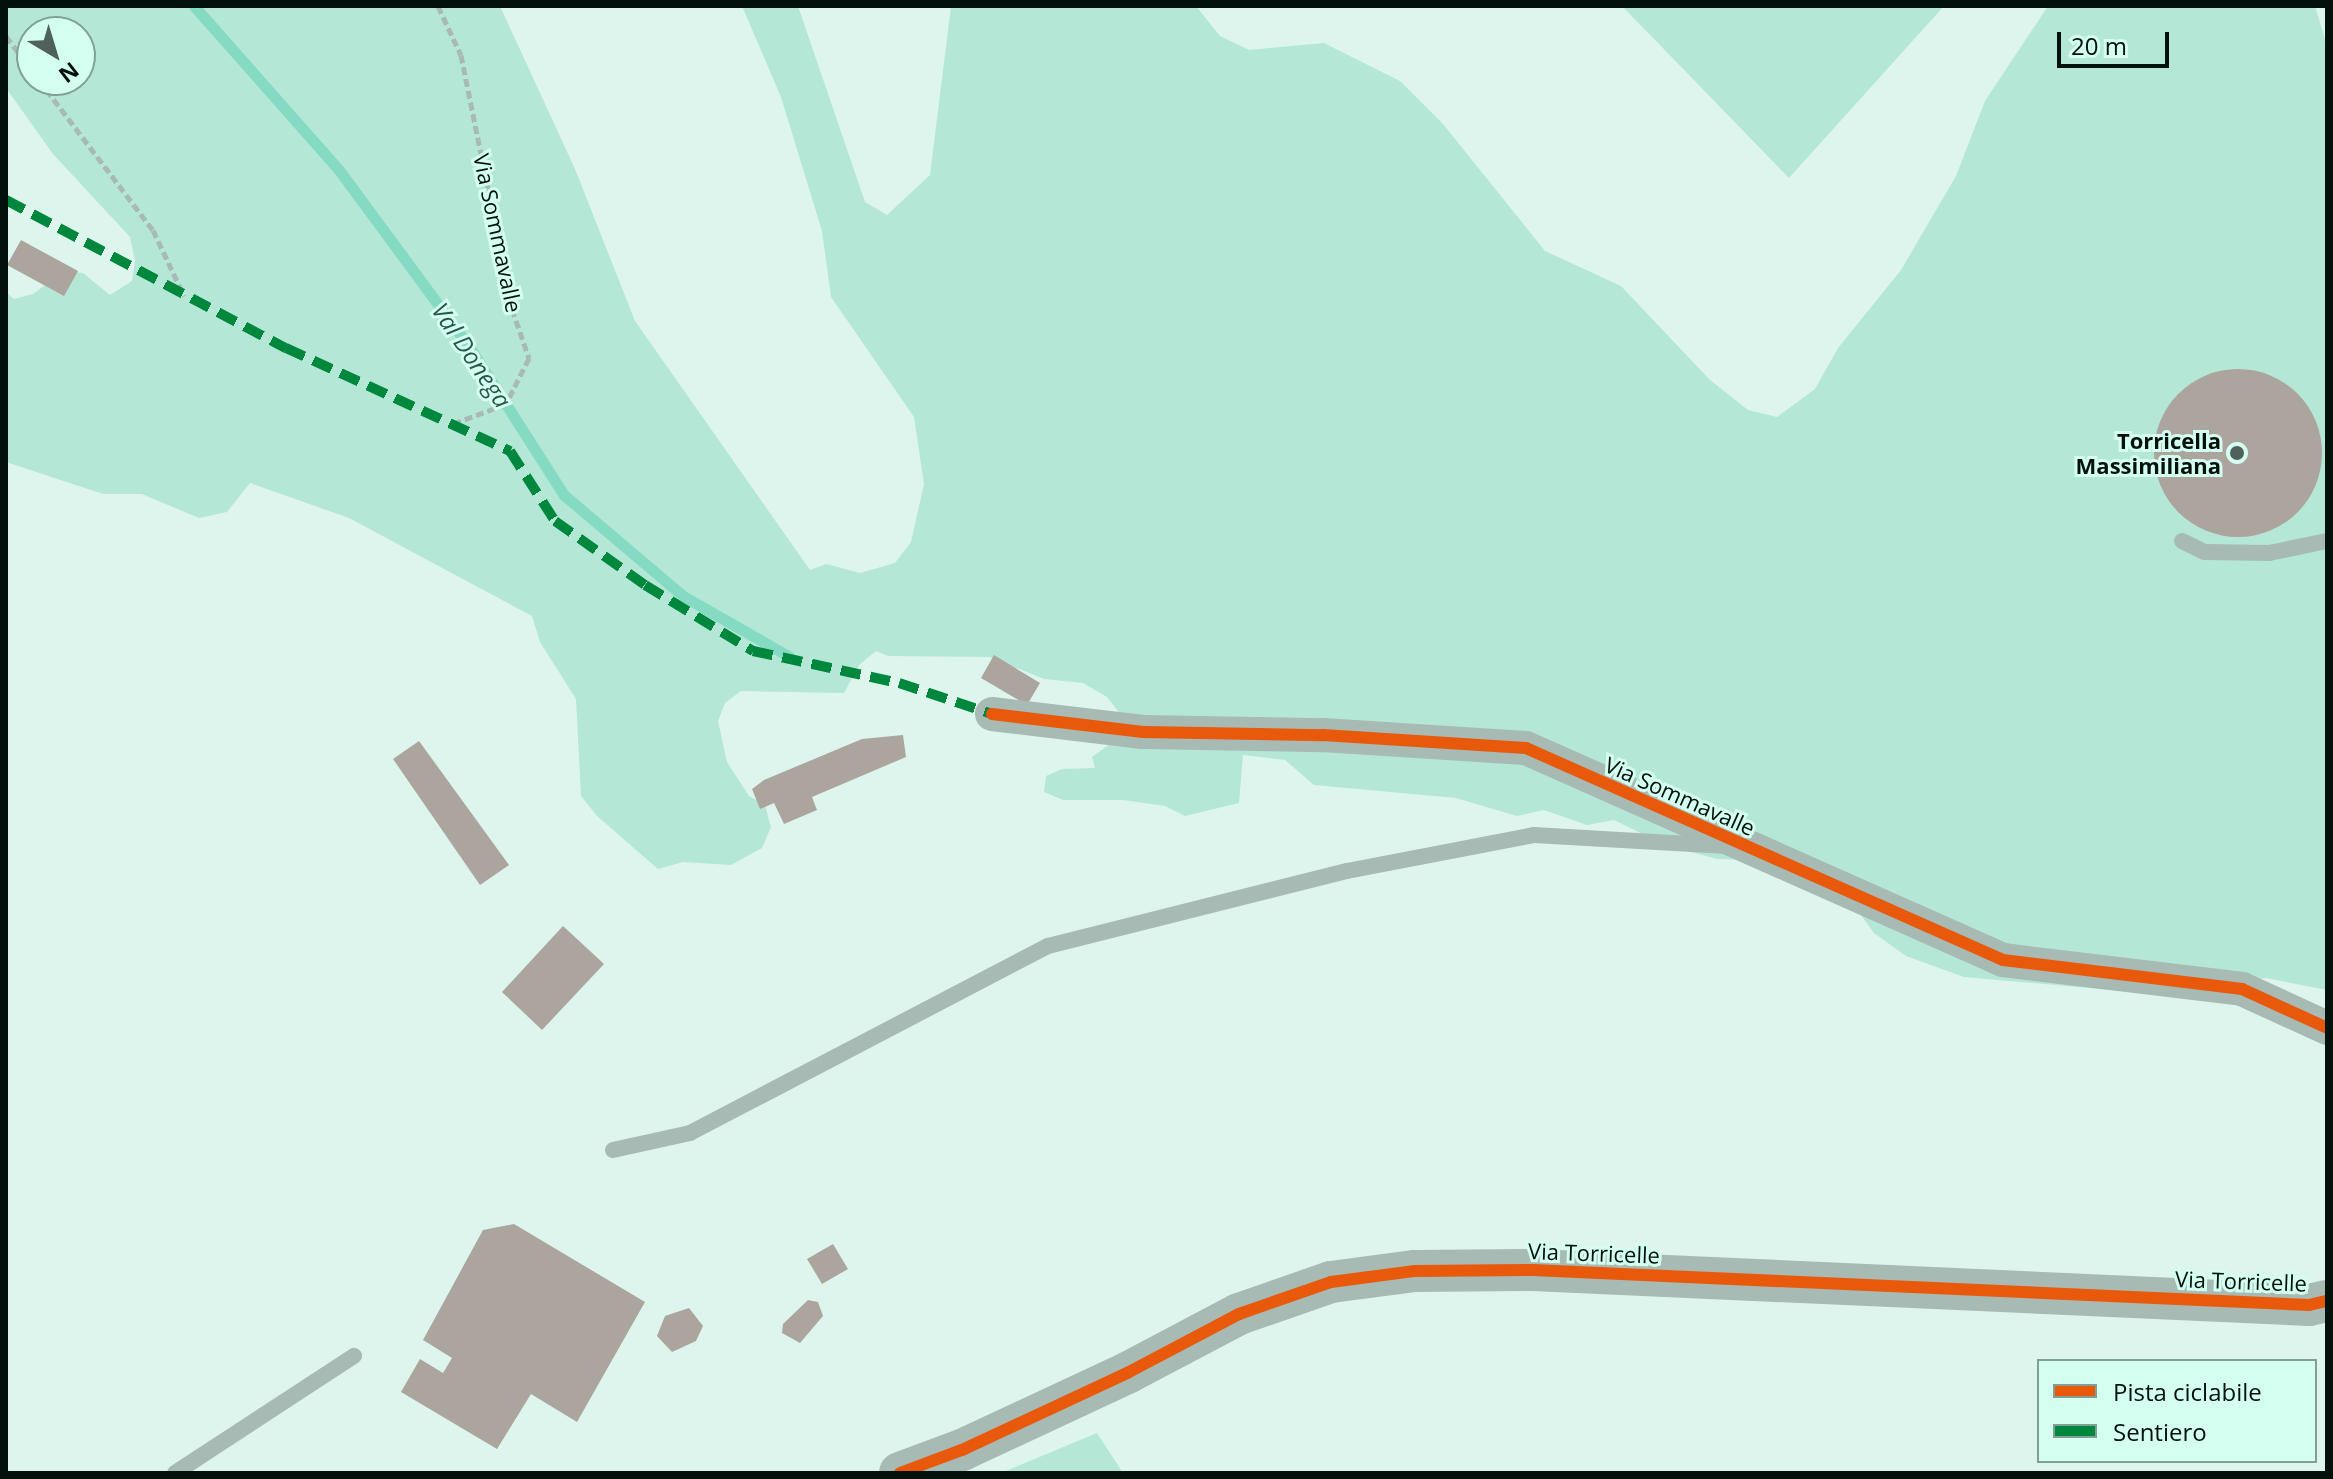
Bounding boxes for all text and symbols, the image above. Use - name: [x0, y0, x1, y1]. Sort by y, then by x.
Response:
- north arrow: [16, 16, 96, 96]
- scale bar: [2061, 16, 2173, 66]
- text: 20 m: [2071, 29, 2127, 62]
- text: N: [53, 56, 86, 91]
- street label: Via Sommavalle: [468, 151, 528, 315]
- water label: Val Donega: [426, 297, 518, 413]
- place label: Torricella Massimiliana: [2076, 427, 2221, 478]
- marker: Torricella Massimiliana: [2228, 444, 2246, 462]
- street label: Via Sommavalle: [1601, 751, 1759, 841]
- street label: Via Torricelle: [1528, 1238, 1660, 1268]
- street label: Via Torricelle: [2175, 1266, 2307, 1296]
- legend: [2037, 1359, 2317, 1463]
- text: Pista ciclabile: [2113, 1375, 2262, 1408]
- text: Sentiero: [2113, 1415, 2207, 1448]

